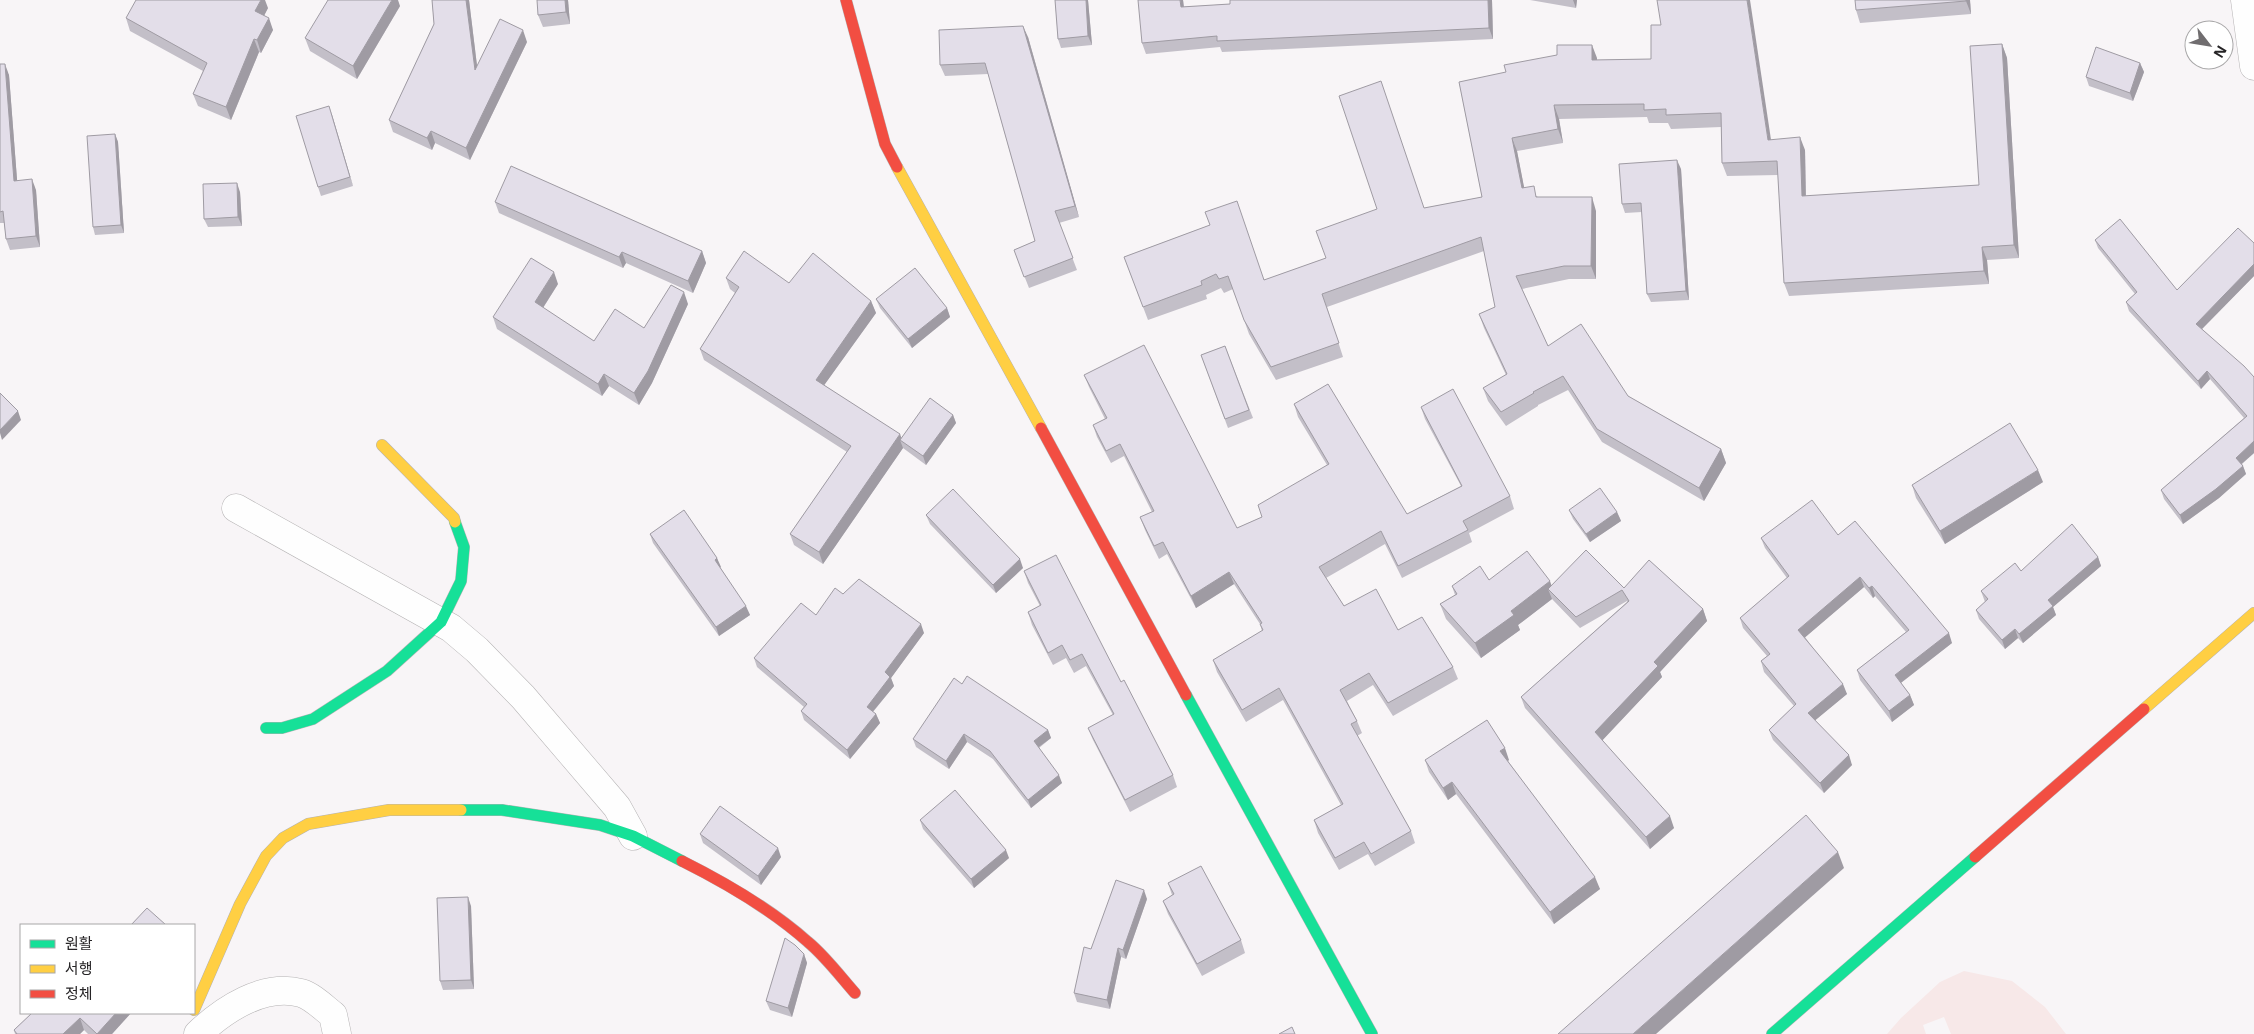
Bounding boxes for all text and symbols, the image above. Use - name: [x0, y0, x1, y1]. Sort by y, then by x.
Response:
- north arrow: [2184, 20, 2234, 70]
- text: N: [2209, 42, 2232, 62]
- legend: [20, 924, 195, 1014]
- text: 원활: [65, 933, 93, 953]
- text: 서행: [65, 958, 93, 978]
- text: 정체: [65, 983, 93, 1003]

